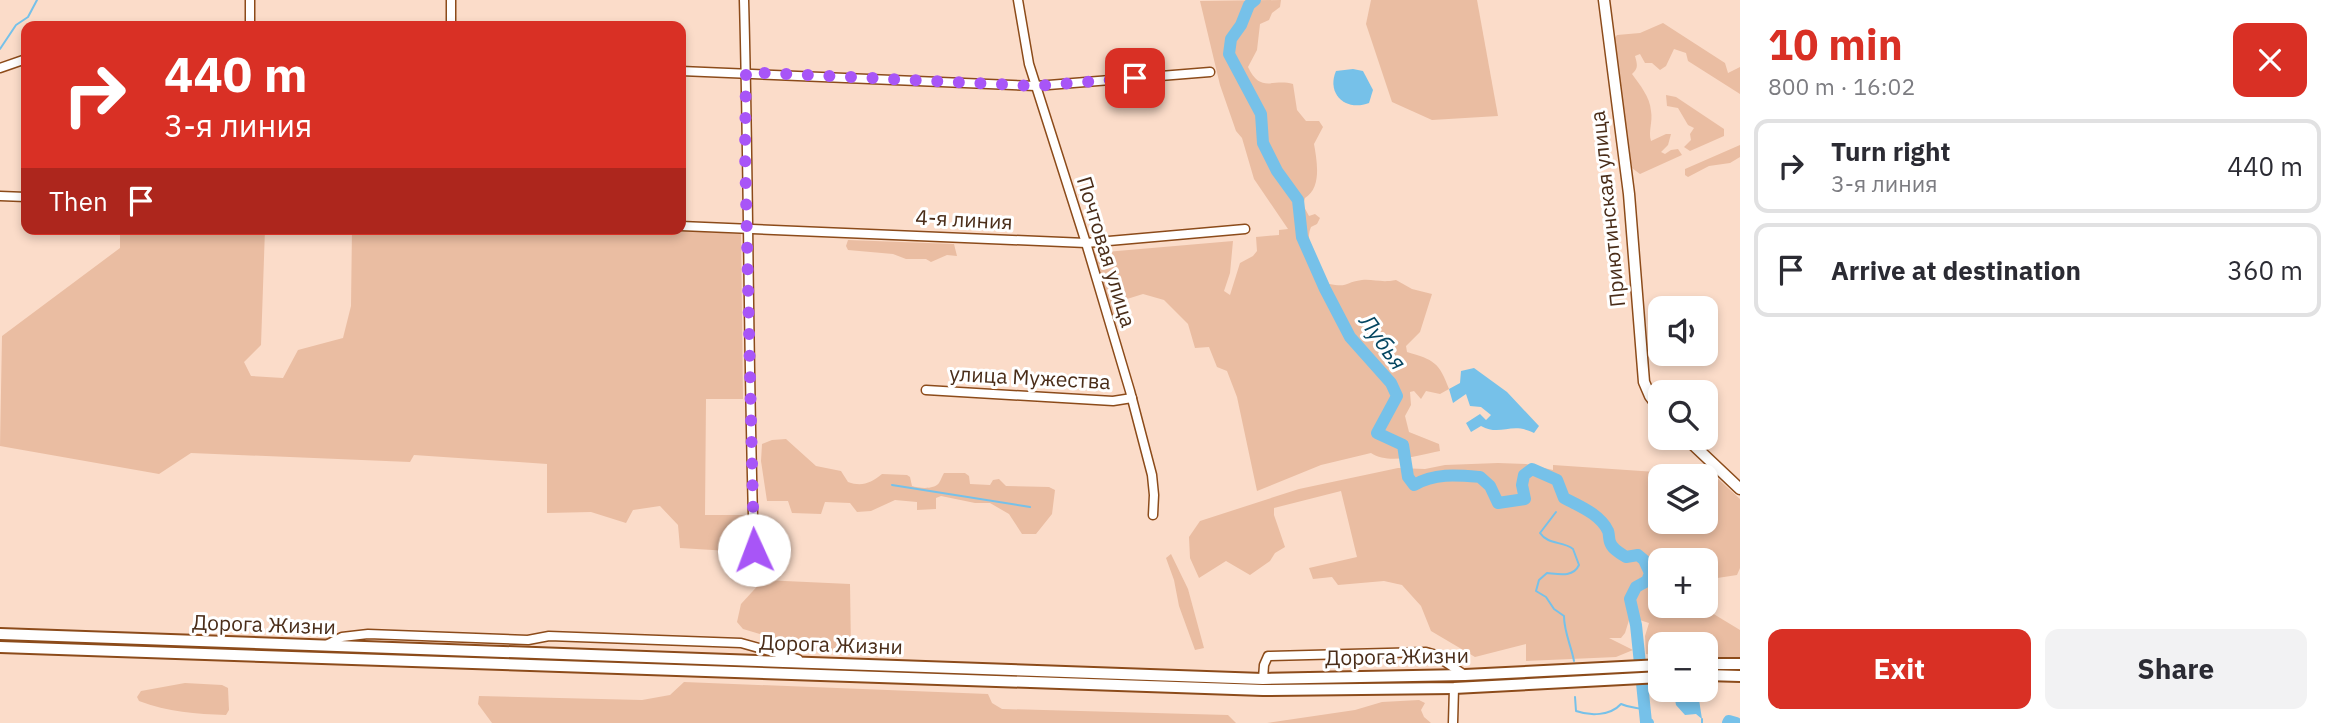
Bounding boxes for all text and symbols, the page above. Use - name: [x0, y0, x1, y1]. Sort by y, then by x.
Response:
- text: 10 min: [1768, 17, 1903, 72]
- button: close: [2233, 23, 2307, 97]
- text: 440 m: [164, 42, 308, 105]
- pin: [1105, 48, 1165, 108]
- icon: right: [49, 49, 140, 140]
- icon: arrive: [1116, 59, 1154, 97]
- text: 800 m · 16:02: [1768, 71, 1915, 101]
- text: 3-я линия: [164, 104, 312, 146]
- street label: Приютинская улица: [1583, 110, 1631, 309]
- text: Turn right: [1831, 134, 1950, 168]
- icon: right: [1772, 147, 1810, 185]
- text: 440 m: [2227, 149, 2303, 183]
- text: 3-я линия: [1831, 168, 1938, 198]
- street label: Почтовая улица: [1071, 173, 1143, 330]
- icon: arrive: [122, 182, 160, 220]
- text: Then: [49, 184, 108, 218]
- street label: 4-я линия: [915, 202, 1013, 236]
- icon: arrive: [1772, 251, 1810, 289]
- text: Arrive at destination: [1831, 253, 2081, 287]
- text: 360 m: [2227, 253, 2303, 287]
- map controls: [1648, 296, 1718, 702]
- button: sound: [1648, 296, 1718, 366]
- water label: Лубья: [1353, 307, 1414, 375]
- street label: улица Мужества: [949, 359, 1111, 395]
- button: search: [1648, 380, 1718, 450]
- button: layers: [1648, 464, 1718, 534]
- position arrow: [717, 513, 791, 587]
- button: +: [1648, 548, 1718, 618]
- street label: Дорога Жизни: [192, 608, 336, 641]
- street label: Дорога Жизни: [759, 628, 903, 661]
- button: Exit: [1768, 629, 2031, 709]
- button: Share: [2045, 629, 2307, 709]
- button: −: [1648, 632, 1718, 702]
- street label: Дорога Жизни: [1325, 641, 1469, 671]

